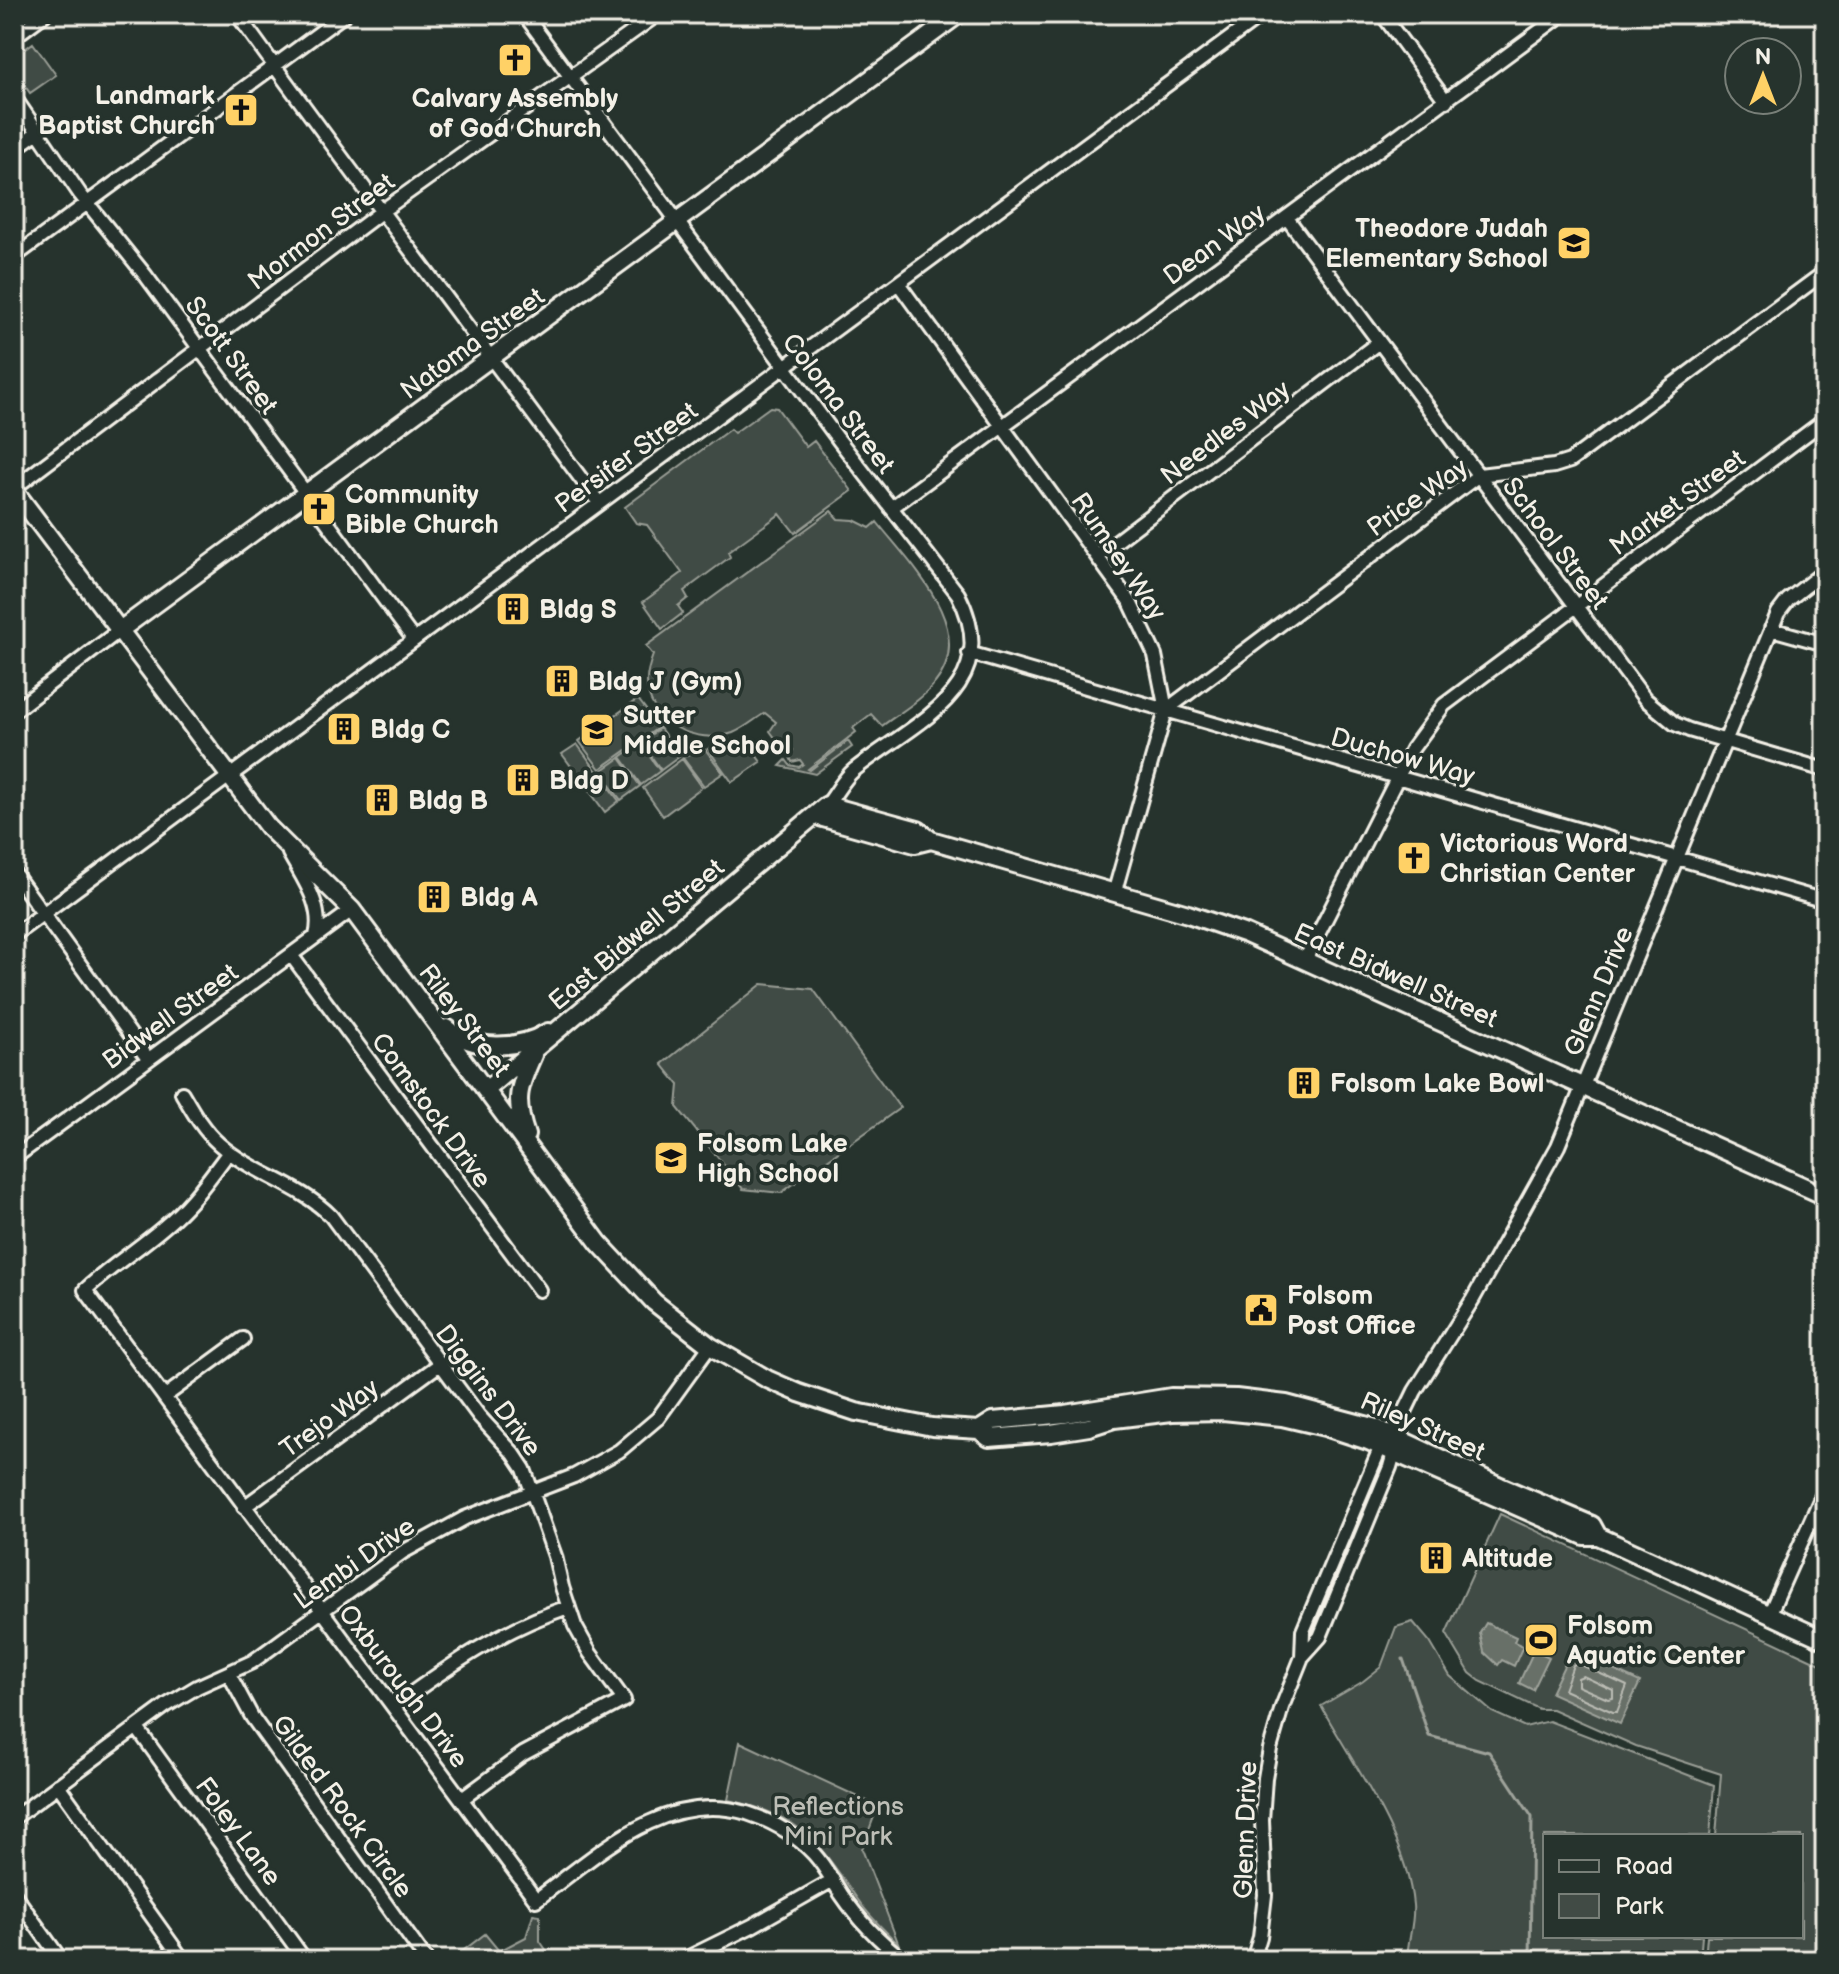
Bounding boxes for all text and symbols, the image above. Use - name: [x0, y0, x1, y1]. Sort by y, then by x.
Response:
- north arrow: [1723, 36, 1803, 116]
- church icon: Calvary Assembly of God Church: [496, 41, 534, 79]
- text: N: [1755, 44, 1771, 71]
- place label: Landmark Baptist Church: [38, 81, 215, 142]
- place label: Calvary Assembly of God Church: [412, 84, 618, 145]
- church icon: Landmark Baptist Church: [222, 91, 260, 129]
- street label: Mormon Street: [243, 167, 401, 297]
- street label: Dean Way: [1158, 198, 1272, 292]
- place label: Theodore Judah Elementary School: [1325, 214, 1548, 275]
- school or university icon: Theodore Judah Elementary School: [1555, 224, 1593, 262]
- street label: Natoma Street: [395, 282, 551, 407]
- street label: Scott Street: [178, 291, 284, 421]
- street label: Coloma Street: [775, 328, 901, 480]
- street label: Needles Way: [1155, 374, 1297, 492]
- street label: Persifer Street: [549, 396, 704, 520]
- street label: Market Street: [1604, 444, 1752, 563]
- street label: Price Way: [1362, 452, 1474, 544]
- street label: School Street: [1495, 472, 1614, 616]
- place label: Community Bible Church: [345, 480, 499, 541]
- street label: Rumsey Way: [1064, 487, 1172, 627]
- church icon: Community Bible Church: [300, 490, 338, 528]
- building icon: Bldg S: [494, 590, 532, 628]
- place label: Bldg S: [539, 595, 617, 626]
- building icon: Bldg J (Gym): [543, 662, 581, 700]
- place label: Bldg J (Gym): [588, 667, 742, 698]
- place label: Sutter Middle School: [623, 701, 791, 762]
- building icon: Bldg C: [325, 710, 363, 748]
- school or university icon: Sutter Middle School: [578, 711, 616, 749]
- place label: Bldg C: [370, 715, 450, 746]
- street label: Duchow Way: [1327, 722, 1478, 793]
- building icon: Bldg D: [504, 761, 542, 799]
- place label: Bldg D: [549, 766, 629, 797]
- building icon: Bldg B: [363, 781, 401, 819]
- place label: Bldg B: [408, 786, 488, 817]
- place label: Victorious Word Christian Center: [1440, 829, 1636, 890]
- church icon: Victorious Word Christian Center: [1395, 839, 1433, 877]
- street label: East Bidwell Street: [543, 853, 731, 1018]
- building icon: Bldg A: [415, 878, 453, 916]
- place label: Bldg A: [460, 883, 538, 914]
- street label: East Bidwell Street: [1289, 918, 1502, 1035]
- street label: Glenn Drive: [1558, 922, 1641, 1061]
- street label: Bidwell Street: [97, 958, 245, 1077]
- street label: Riley Street: [411, 958, 516, 1083]
- street label: Comstock Drive: [364, 1027, 497, 1195]
- building icon: Folsom Lake Bowl: [1285, 1064, 1323, 1102]
- place label: Folsom Lake Bowl: [1330, 1069, 1544, 1100]
- place label: Folsom Lake High School: [697, 1129, 848, 1190]
- school or university icon: Folsom Lake High School: [652, 1139, 690, 1177]
- place label: Folsom Post Office: [1287, 1281, 1416, 1342]
- public building icon: Folsom Post Office: [1242, 1291, 1280, 1329]
- street label: Diggins Drive: [428, 1319, 547, 1463]
- street label: Trejo Way: [275, 1373, 385, 1465]
- street label: Riley Street: [1355, 1386, 1490, 1469]
- street label: Lembi Drive: [289, 1511, 421, 1617]
- building icon: Altitude: [1417, 1539, 1455, 1577]
- place label: Altitude: [1461, 1544, 1553, 1575]
- street label: Oxburough Drive: [331, 1599, 474, 1775]
- place label: Folsom Aquatic Center: [1566, 1611, 1746, 1672]
- sports icon: Folsom Aquatic Center: [1522, 1621, 1560, 1659]
- street label: Gilded Rock Circle: [265, 1709, 419, 1904]
- street label: Glenn Drive: [1229, 1761, 1264, 1900]
- street label: Foley Lane: [188, 1772, 287, 1892]
- park label: Reflections Mini Park: [772, 1792, 904, 1853]
- legend: [1543, 1834, 1803, 1938]
- text: Road: [1615, 1852, 1673, 1881]
- text: Park: [1615, 1892, 1663, 1921]

